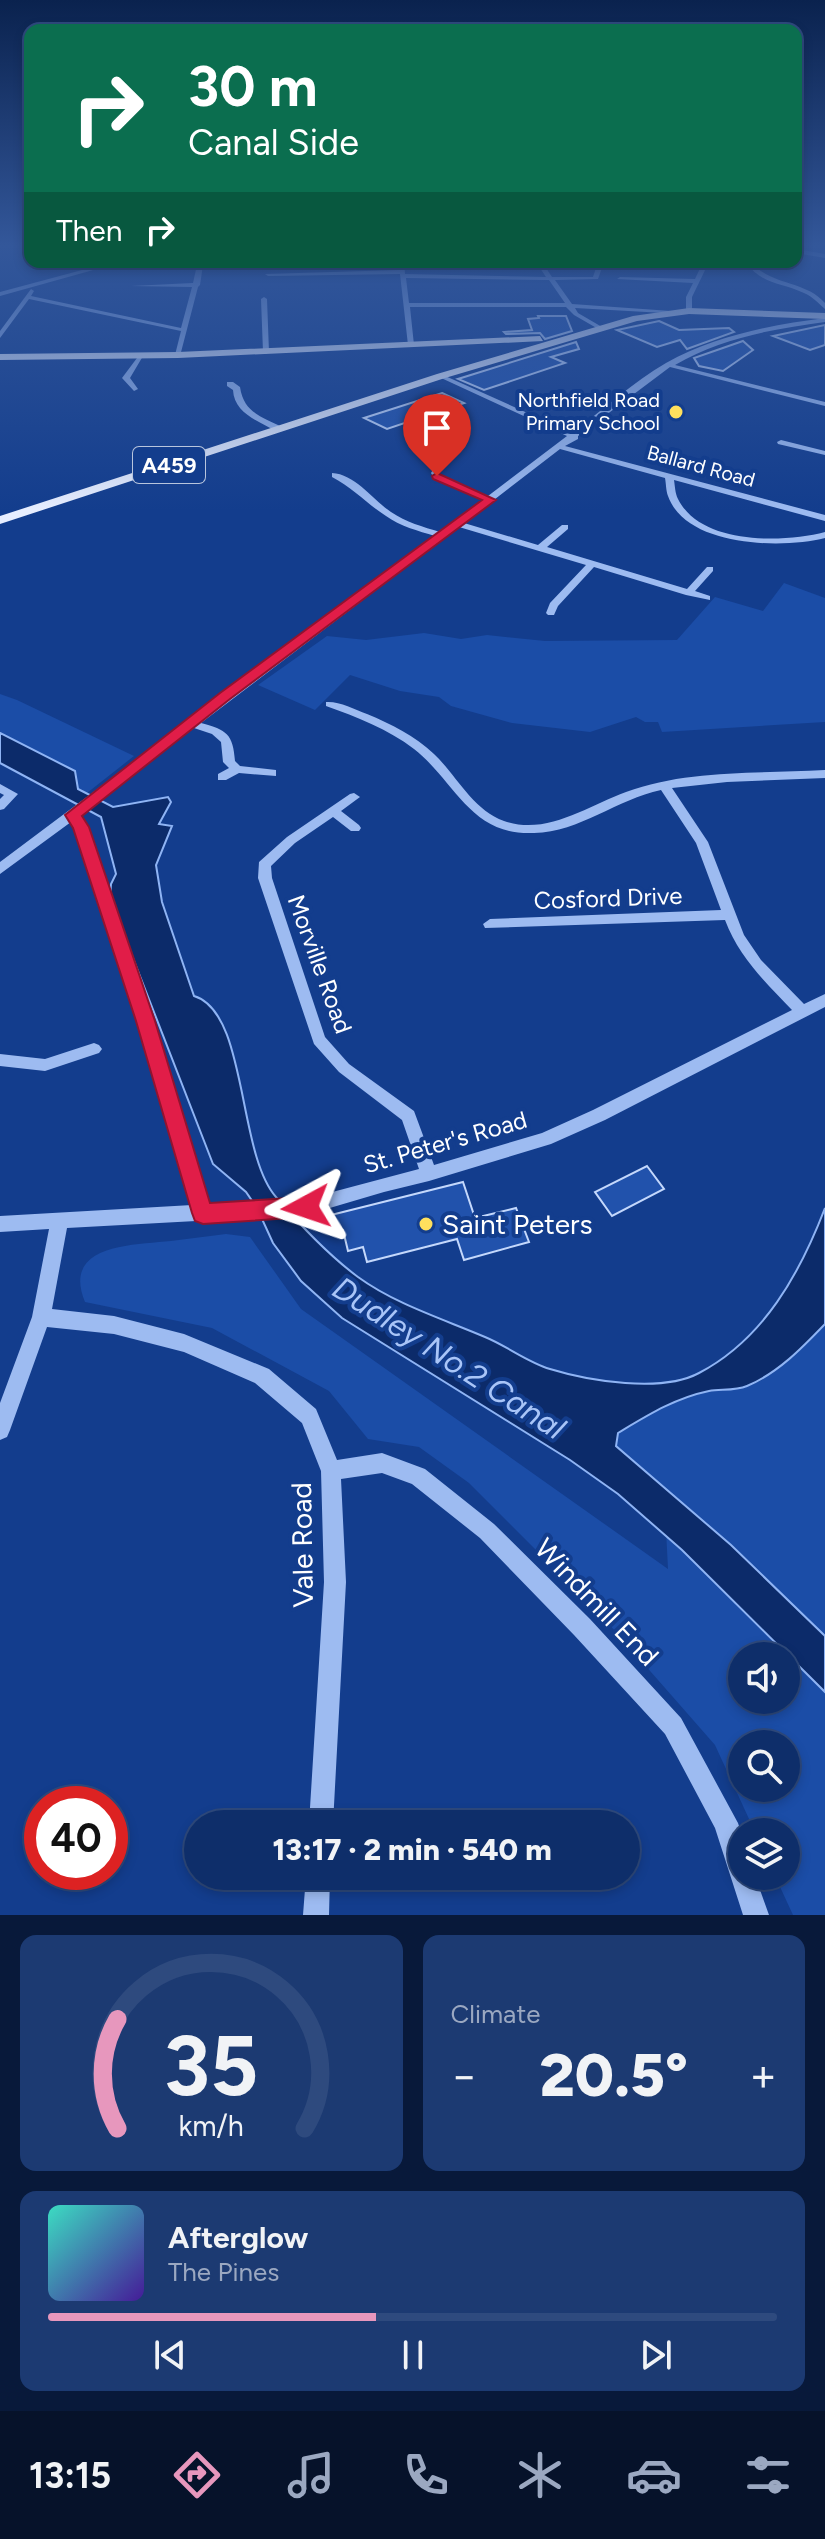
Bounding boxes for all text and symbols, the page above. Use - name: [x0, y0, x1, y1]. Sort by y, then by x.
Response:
- text: 30 m: [188, 53, 318, 120]
- icon: right: [56, 56, 160, 160]
- text: Canal Side: [188, 121, 359, 164]
- icon: right: [138, 208, 182, 252]
- text: Then: [56, 212, 122, 249]
- place label: Northfield Road Primary School: [517, 388, 660, 435]
- pin: [403, 394, 471, 476]
- marker: Northfield Road Primary School: [667, 403, 685, 421]
- icon: arrive: [415, 406, 459, 450]
- street label: Ballard Road: [644, 440, 758, 492]
- road number: A459: [133, 447, 205, 483]
- street label: Cosford Drive: [533, 881, 683, 915]
- street label: Morville Road: [282, 891, 358, 1037]
- street label: St. Peter's Road: [360, 1105, 530, 1179]
- position arrow: [264, 1165, 348, 1249]
- place label: Saint Peters: [442, 1207, 593, 1241]
- marker: Saint Peters: [417, 1215, 435, 1233]
- water label: Dudley No.2 Canal: [326, 1269, 573, 1448]
- street label: Vale Road: [284, 1482, 320, 1608]
- street label: Windmill End: [528, 1531, 666, 1673]
- map controls: [728, 1642, 800, 1890]
- button: sound: [728, 1642, 800, 1714]
- button: search: [728, 1730, 800, 1802]
- speed limit sign: 40: [24, 1786, 128, 1890]
- button: layers: [728, 1818, 800, 1890]
- text: 13:17 · 2 min · 540 m: [272, 1831, 552, 1868]
- text: Climate: [451, 1998, 540, 2030]
- text: 35: [164, 2016, 259, 2116]
- text: 20.5°: [540, 2039, 688, 2111]
- text: −: [451, 2049, 478, 2102]
- text: +: [750, 2049, 777, 2102]
- text: km/h: [179, 2109, 244, 2143]
- text: Afterglow: [168, 2219, 308, 2256]
- text: The Pines: [168, 2256, 279, 2288]
- icon: previous: [148, 2333, 192, 2377]
- icon: pause: [391, 2333, 435, 2377]
- icon: next: [634, 2333, 678, 2377]
- icon: directions: [169, 2447, 225, 2503]
- icon: music: [283, 2447, 339, 2503]
- icon: phone: [398, 2447, 454, 2503]
- icon: climate: [512, 2447, 568, 2503]
- icon: car: [626, 2447, 682, 2503]
- icon: filters: [740, 2447, 796, 2503]
- text: 13:15: [29, 2454, 111, 2497]

